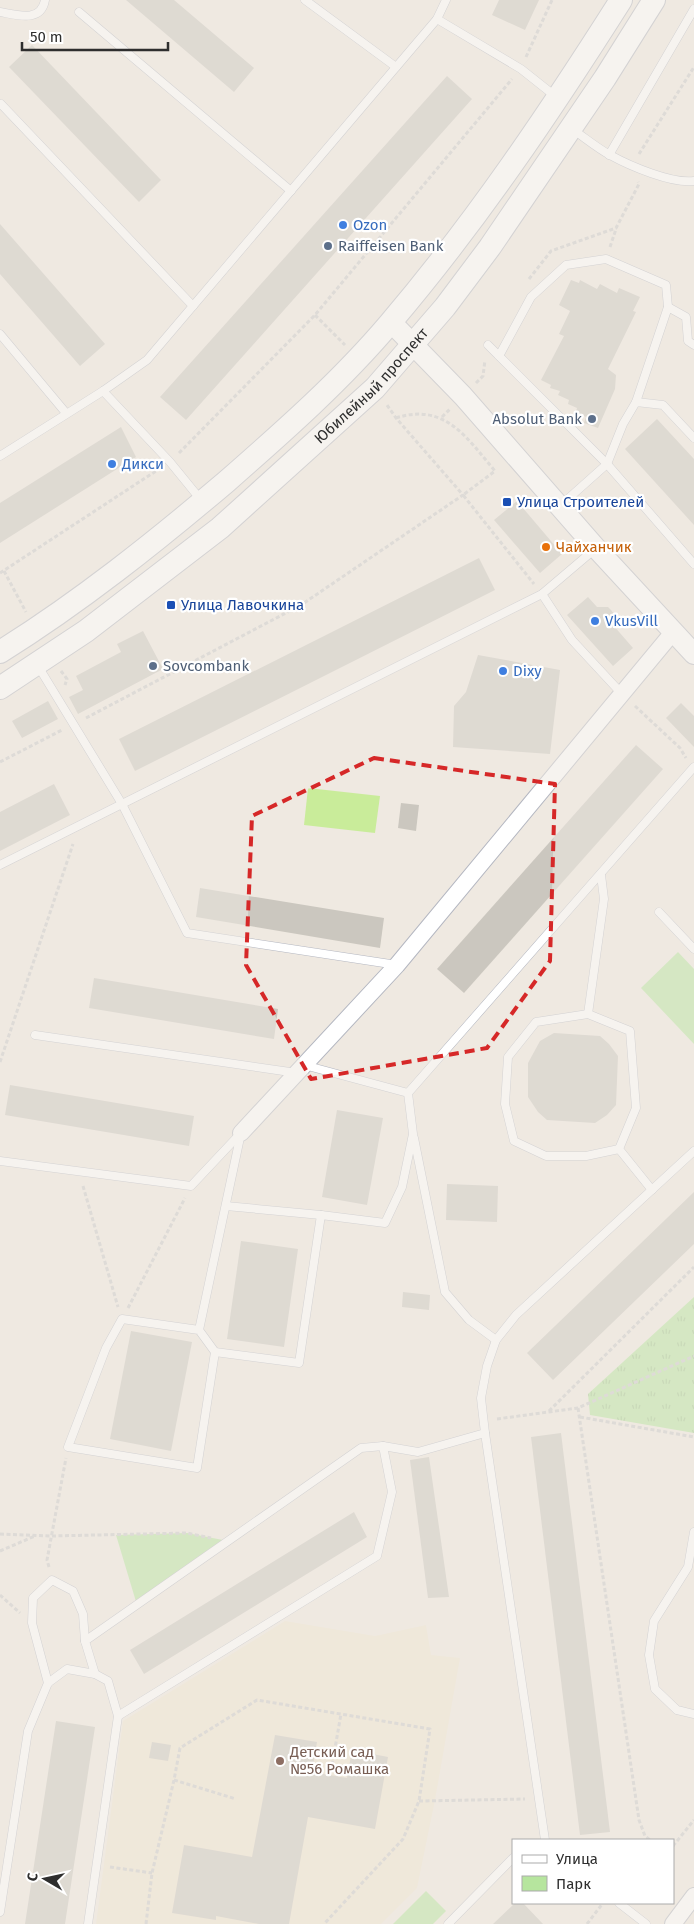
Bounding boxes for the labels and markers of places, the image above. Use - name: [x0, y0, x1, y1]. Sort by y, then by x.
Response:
- place label: Ozon: [353, 216, 387, 234]
- marker: Ozon: [337, 219, 349, 231]
- place label: Raiffeisen Bank: [338, 237, 444, 255]
- marker: Raiffeisen Bank: [322, 240, 334, 252]
- place label: Absolut Bank: [492, 410, 582, 428]
- marker: Absolut Bank: [586, 413, 598, 425]
- place label: Дикси: [121, 455, 164, 473]
- marker: Дикси: [106, 458, 118, 470]
- place label: Улица Строителей: [517, 493, 644, 511]
- marker: Улица Строителей: [501, 496, 513, 508]
- place label: Чайханчик: [556, 538, 632, 556]
- marker: Чайханчик: [540, 541, 552, 553]
- place label: Улица Лавочкина: [181, 596, 304, 614]
- marker: Улица Лавочкина: [165, 599, 177, 611]
- place label: VkusVill: [605, 612, 659, 630]
- marker: VkusVill: [589, 615, 601, 627]
- place label: Sovcombank: [163, 657, 249, 675]
- marker: Sovcombank: [147, 660, 159, 672]
- place label: Dixy: [513, 662, 542, 680]
- marker: Dixy: [497, 665, 509, 677]
- place label: Детский сад №56 Ромашка: [289, 1743, 389, 1778]
- marker: Детский сад №56 Ромашка: [274, 1755, 286, 1767]

